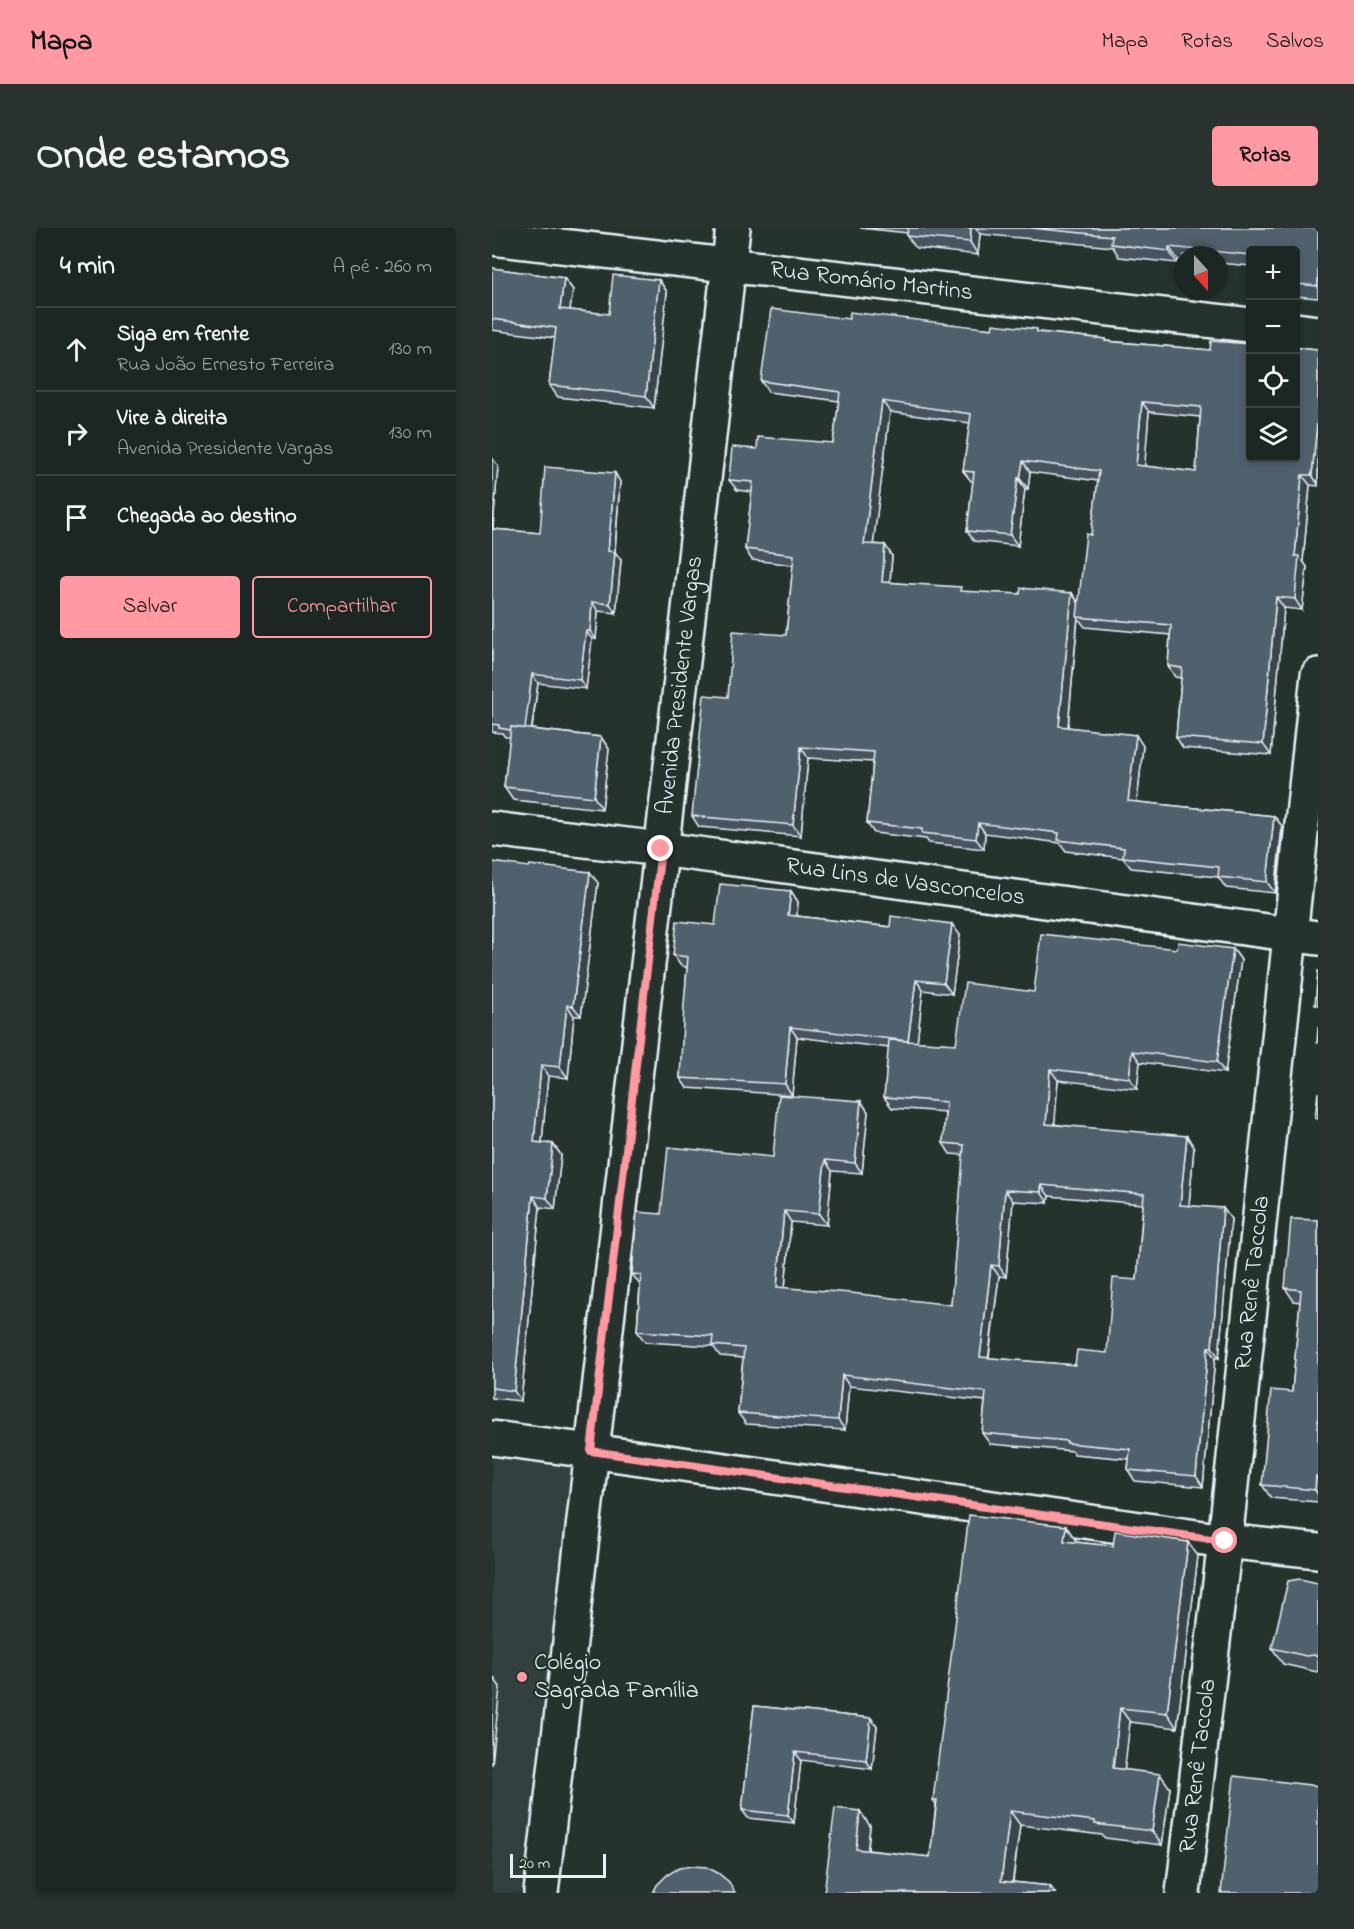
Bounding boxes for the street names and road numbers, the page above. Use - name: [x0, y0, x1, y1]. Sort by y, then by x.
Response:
- street label: Rua Romário Martins: [768, 253, 975, 311]
- street label: Avenida Presidente Vargas: [648, 554, 713, 816]
- street label: Rua Lins de Vasconcelos: [784, 849, 1027, 916]
- street label: Rua Renê Taccola: [1226, 1194, 1279, 1372]
- street label: Rua Renê Taccola: [1170, 1677, 1226, 1855]

